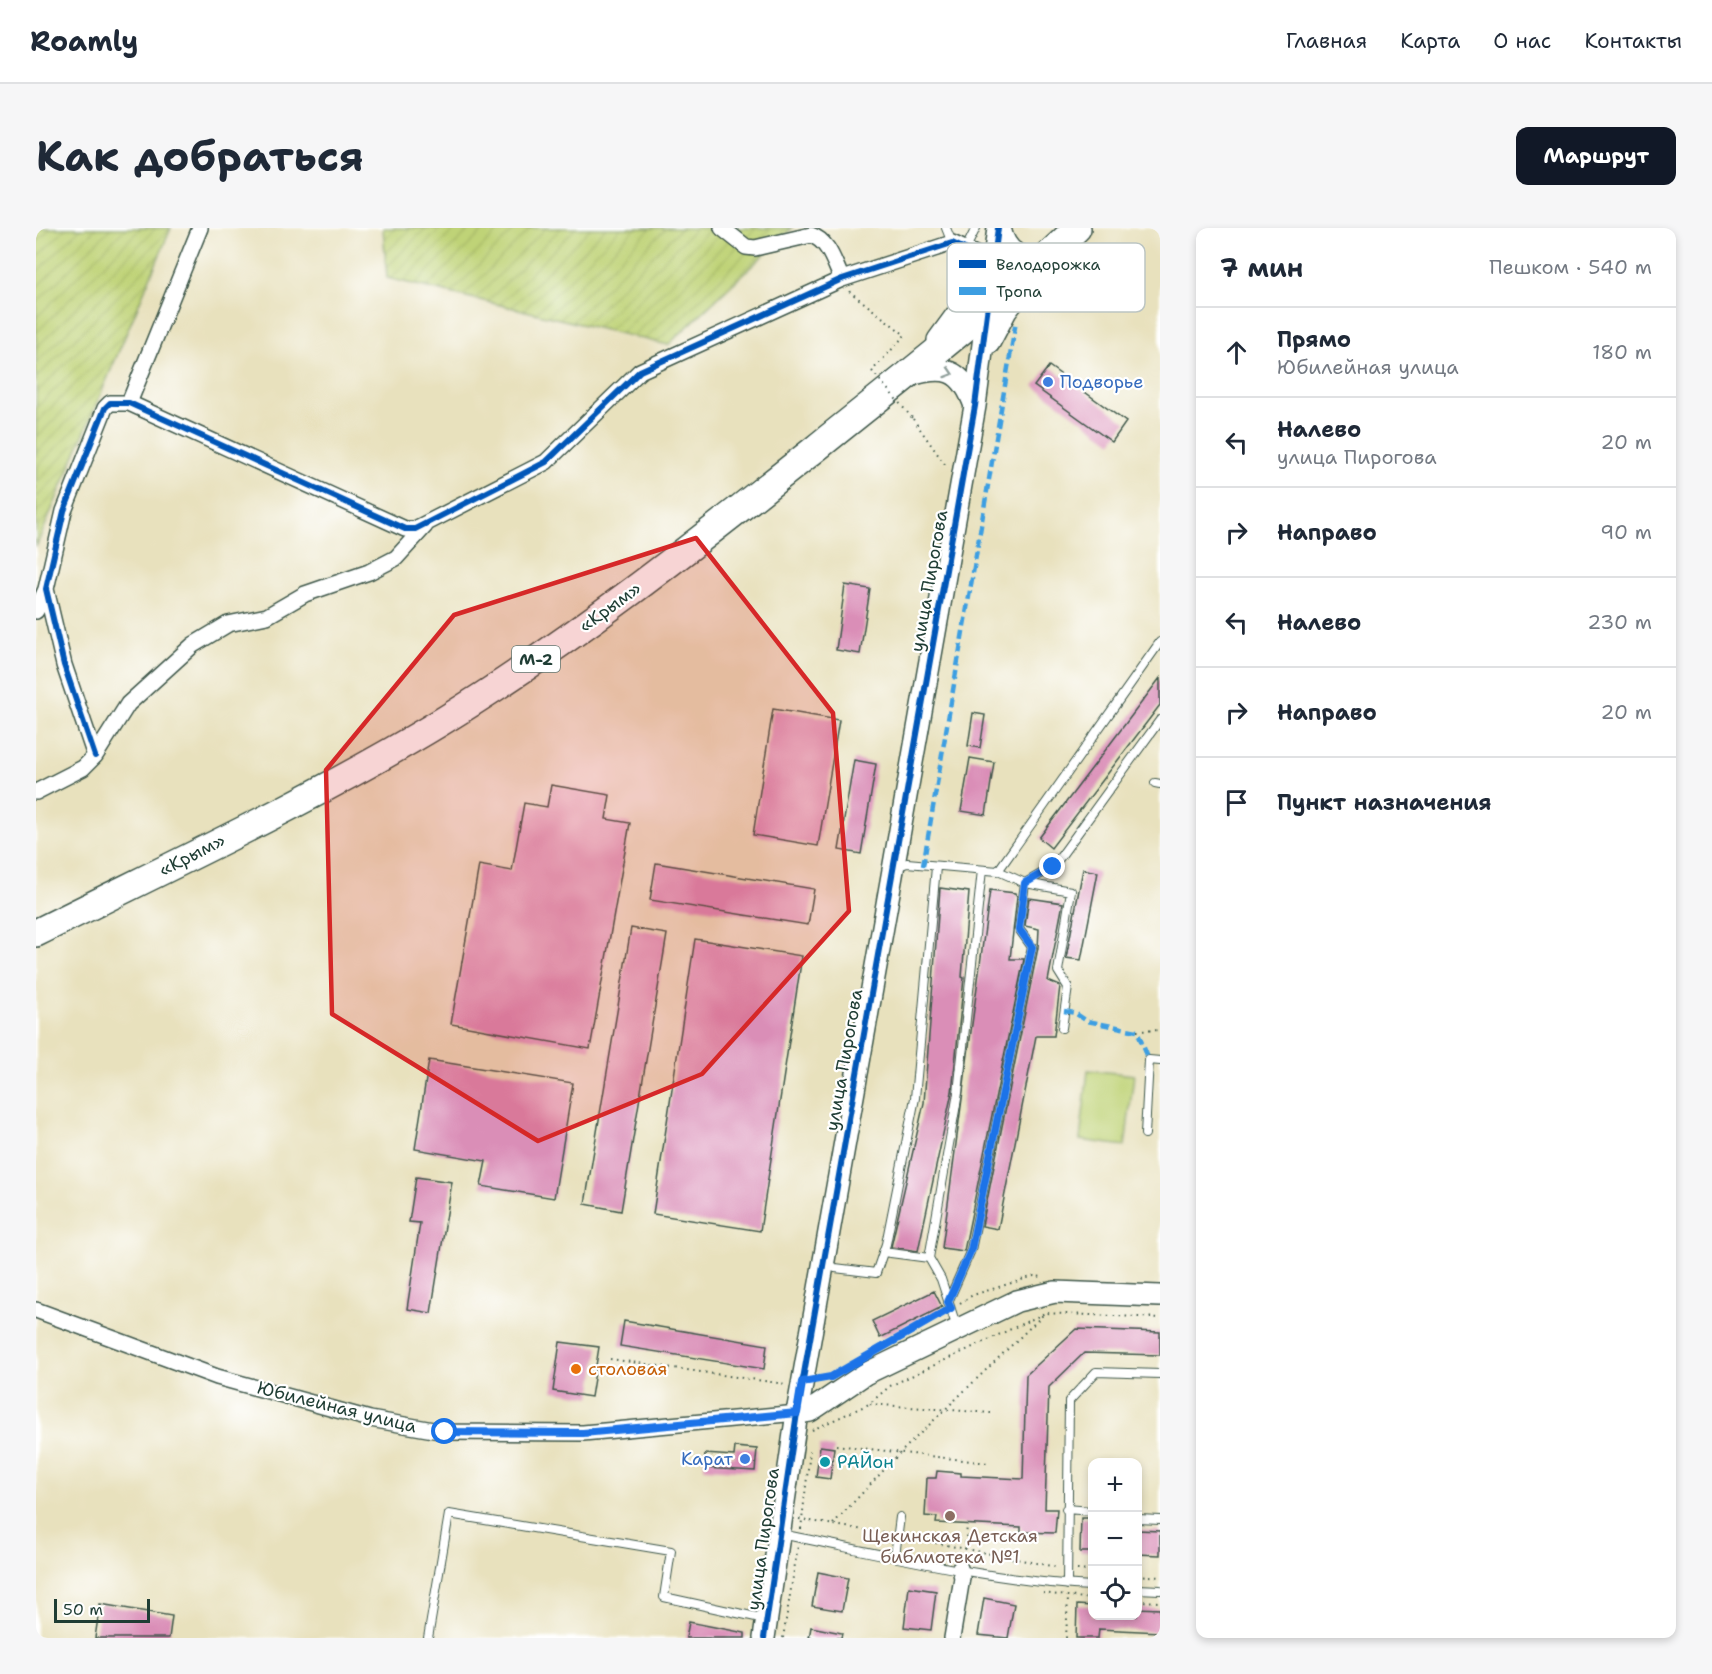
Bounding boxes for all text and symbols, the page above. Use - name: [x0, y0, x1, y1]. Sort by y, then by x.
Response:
- text: Roamly: [30, 22, 138, 60]
- text: Главная: [1286, 27, 1367, 55]
- text: Карта: [1400, 27, 1460, 55]
- text: О нас: [1493, 27, 1551, 55]
- text: Контакты: [1584, 27, 1682, 55]
- button: Маршрут: [1516, 127, 1676, 185]
- text: Как добраться: [36, 128, 364, 184]
- legend: [947, 243, 1145, 312]
- text: 7 мин: [1220, 250, 1303, 285]
- text: Велодорожка: [996, 254, 1101, 275]
- text: Пешком · 540 m: [1489, 254, 1652, 280]
- text: Тропа: [996, 281, 1042, 302]
- text: Прямо: [1277, 325, 1351, 354]
- icon: ahead: [1220, 336, 1253, 369]
- text: 180 m: [1592, 339, 1652, 365]
- text: Юбилейная улица: [1277, 354, 1459, 380]
- one-way arrow: [944, 366, 954, 378]
- place label: Подворье: [1060, 370, 1143, 394]
- marker: Подворье: [1041, 375, 1055, 389]
- text: Налево: [1277, 415, 1361, 444]
- icon: left: [1220, 426, 1253, 459]
- text: 20 m: [1601, 429, 1652, 455]
- text: улица Пирогова: [1277, 444, 1437, 470]
- street label: улица Пирогова: [905, 508, 953, 654]
- icon: right: [1220, 516, 1253, 549]
- text: Направо: [1277, 518, 1377, 547]
- text: 90 m: [1600, 519, 1652, 545]
- street label: «Крым»: [574, 576, 646, 638]
- icon: left: [1220, 606, 1253, 639]
- text: Налево: [1277, 608, 1361, 637]
- text: 230 m: [1587, 609, 1652, 635]
- road number: М-2: [512, 646, 560, 672]
- icon: right: [1220, 696, 1253, 729]
- text: Направо: [1277, 698, 1377, 727]
- text: 20 m: [1601, 699, 1652, 725]
- icon: arrive: [1220, 786, 1253, 819]
- text: Пункт назначения: [1277, 788, 1491, 817]
- street label: «Крым»: [155, 828, 229, 882]
- route end: [1039, 853, 1065, 879]
- street label: улица Пирогова: [820, 987, 868, 1133]
- place label: столовая: [588, 1357, 667, 1381]
- marker: столовая: [569, 1362, 583, 1376]
- street label: Юбилейная улица: [255, 1376, 419, 1438]
- route start: [431, 1418, 457, 1444]
- place label: Карат: [681, 1447, 734, 1471]
- place label: РАЙон: [837, 1450, 894, 1474]
- marker: Карат: [738, 1452, 752, 1466]
- marker: РАЙон: [818, 1455, 832, 1469]
- map controls: [1088, 1458, 1142, 1620]
- button: +: [1088, 1458, 1142, 1512]
- street label: улица Пирогова: [741, 1466, 785, 1612]
- marker: Щекинская Детская библиотека №1: [943, 1509, 957, 1523]
- button: −: [1088, 1512, 1142, 1566]
- place label: Щекинская Детская библиотека №1: [862, 1524, 1038, 1569]
- button: locate: [1088, 1566, 1142, 1620]
- scale bar: [54, 1596, 150, 1624]
- text: 50 m: [63, 1599, 103, 1620]

